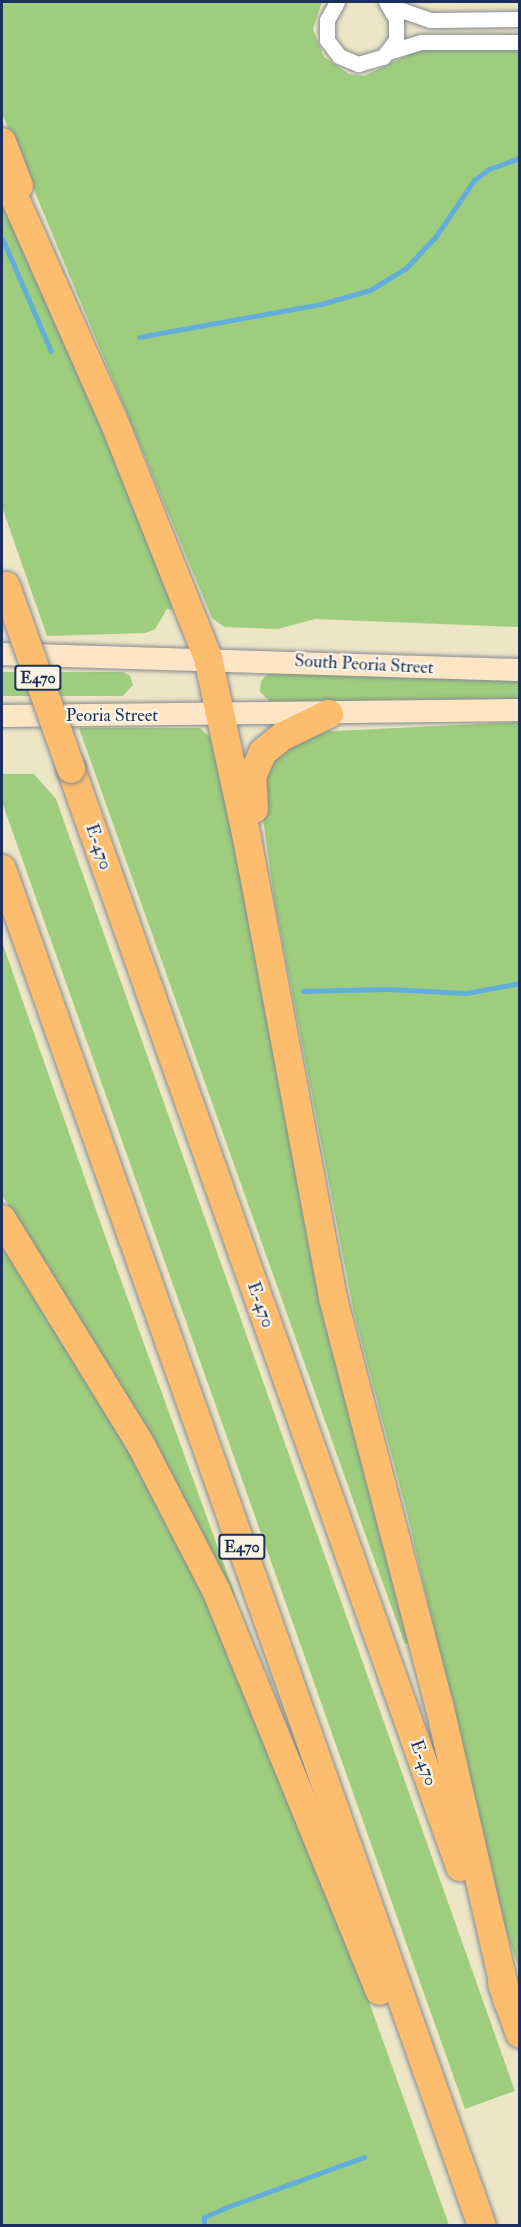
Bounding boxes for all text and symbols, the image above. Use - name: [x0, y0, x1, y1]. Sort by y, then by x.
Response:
- street label: South Peoria Street: [294, 651, 434, 679]
- road number: E470: [14, 665, 62, 691]
- street label: Peoria Street: [66, 705, 158, 727]
- street label: E-470: [80, 821, 116, 873]
- street label: E-470: [242, 1279, 278, 1331]
- road number: E470: [218, 1534, 266, 1560]
- street label: E-470: [405, 1737, 441, 1789]

